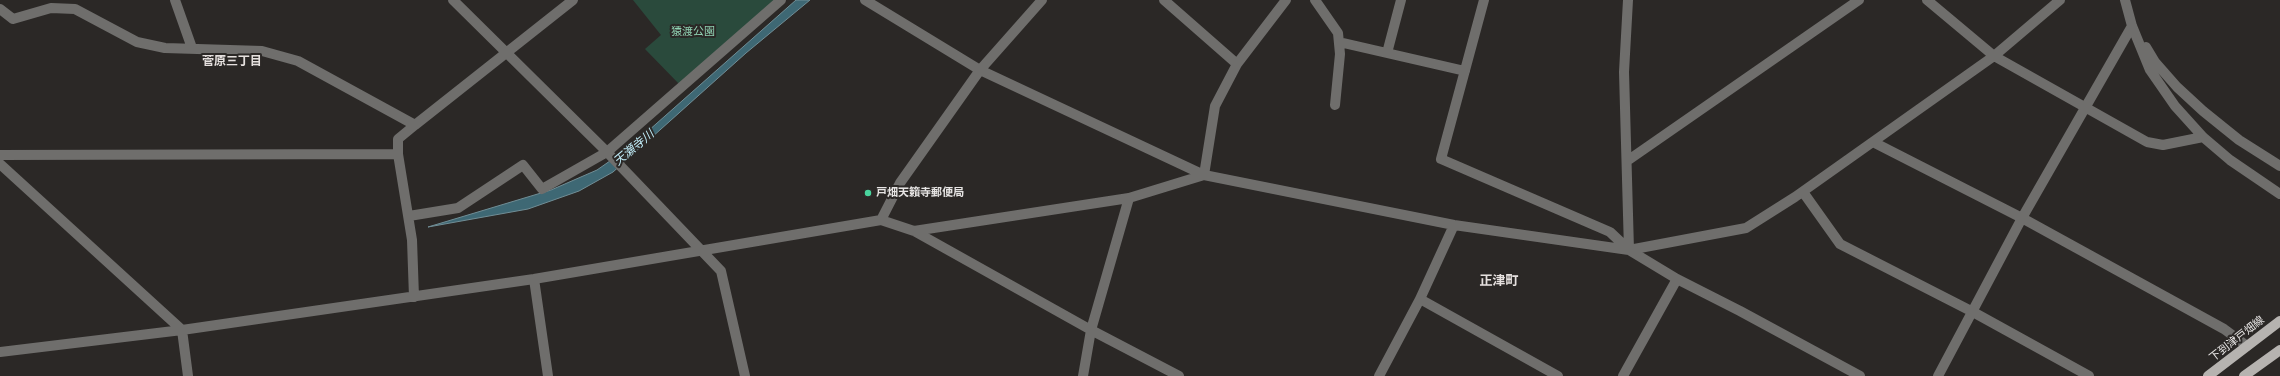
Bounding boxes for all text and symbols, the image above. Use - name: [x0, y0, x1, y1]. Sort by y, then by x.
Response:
- park label: 猿渡公園: [671, 25, 715, 39]
- district label: 菅原三丁目: [202, 54, 262, 68]
- water label: 天瀬寺川: [611, 127, 657, 169]
- place label: 戸畑天籟寺郵便局: [876, 186, 964, 200]
- marker: 戸畑天籟寺郵便局: [863, 188, 873, 198]
- district label: 正津町: [1480, 273, 1518, 289]
- street label: 下到津戸畑線: [2207, 313, 2267, 365]

